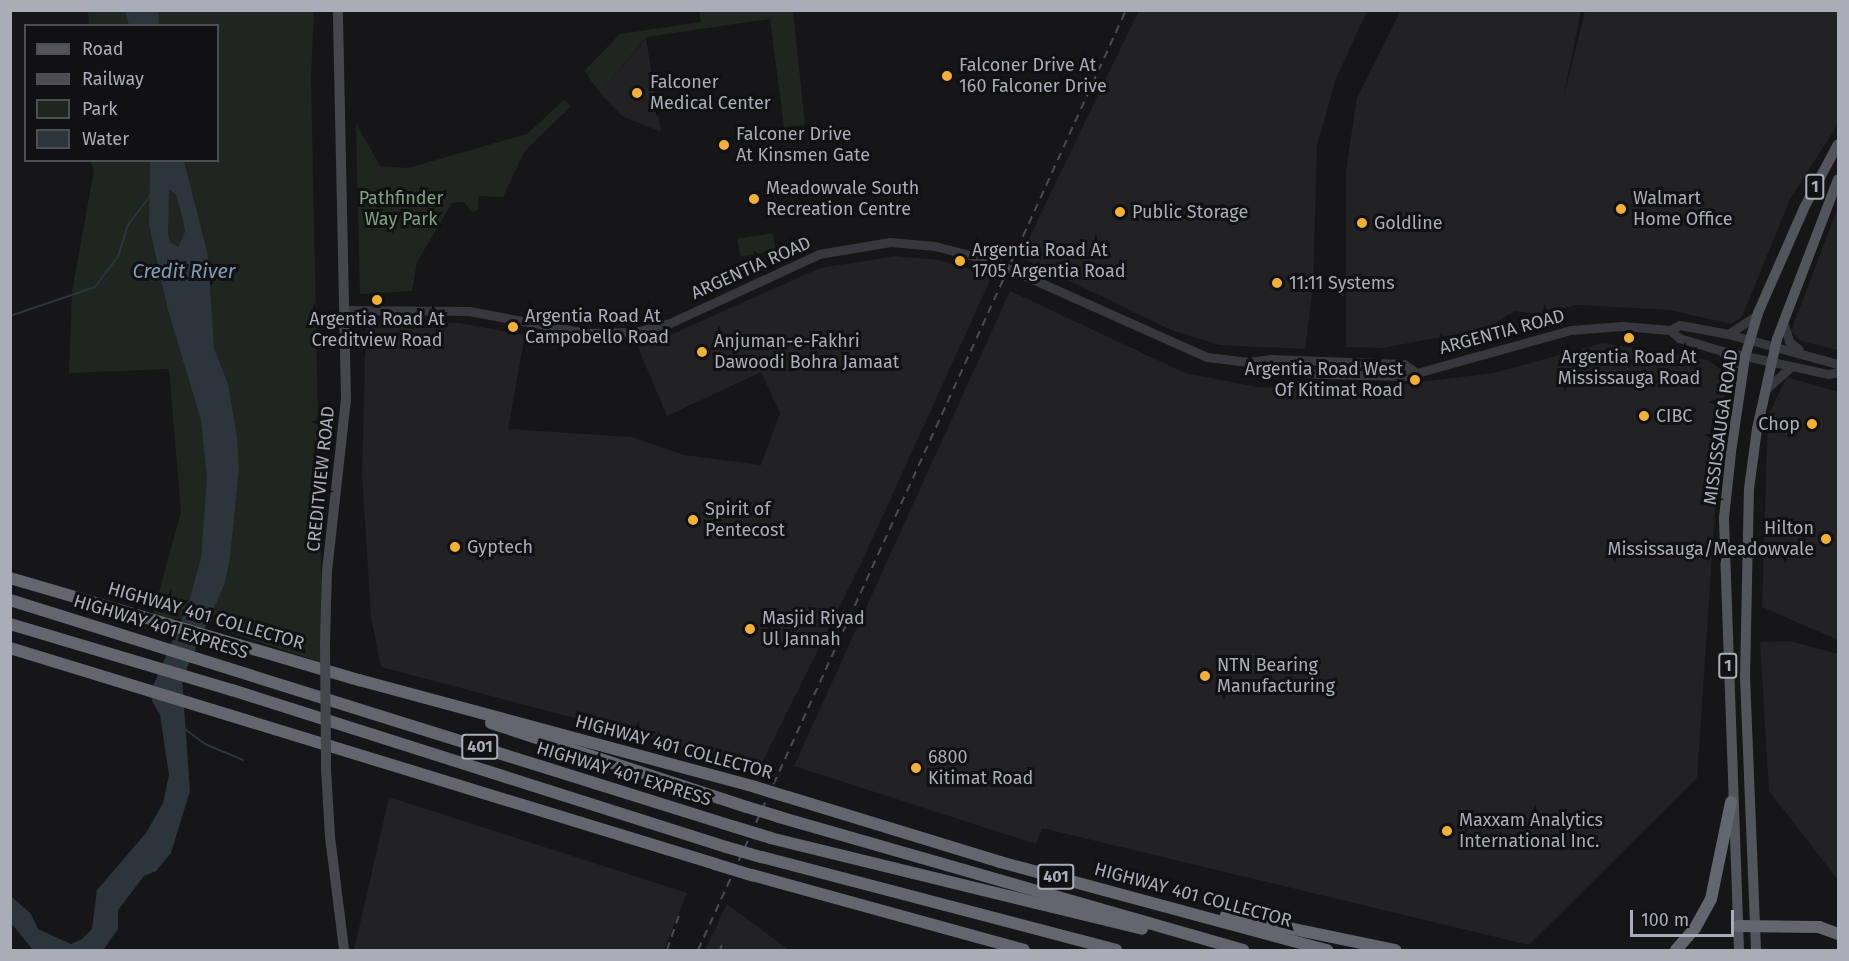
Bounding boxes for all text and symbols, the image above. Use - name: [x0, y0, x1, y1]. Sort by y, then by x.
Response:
- legend: [24, 24, 219, 162]
- text: Road: [82, 38, 124, 60]
- place label: Falconer Drive At 160 Falconer Drive: [959, 55, 1107, 98]
- text: Railway: [82, 68, 144, 90]
- marker: Falconer Drive At 160 Falconer Drive: [940, 69, 954, 83]
- place label: Falconer Medical Center: [650, 72, 771, 115]
- marker: Falconer Medical Center: [628, 84, 646, 102]
- text: Park: [82, 98, 117, 120]
- place label: Falconer Drive At Kinsmen Gate: [736, 124, 870, 166]
- text: Water: [82, 128, 129, 150]
- marker: Falconer Drive At Kinsmen Gate: [717, 138, 731, 152]
- road number: 1: [1804, 174, 1826, 200]
- place label: Meadowvale South Recreation Centre: [766, 178, 919, 220]
- park label: Pathfinder Way Park: [359, 188, 443, 230]
- place label: Walmart Home Office: [1633, 188, 1733, 230]
- marker: Meadowvale South Recreation Centre: [747, 192, 761, 206]
- place label: Public Storage: [1132, 201, 1248, 223]
- marker: Walmart Home Office: [1614, 202, 1628, 216]
- marker: Public Storage: [1113, 205, 1127, 219]
- place label: Goldline: [1374, 212, 1443, 234]
- marker: Goldline: [1355, 216, 1369, 230]
- street label: ARGENTIA ROAD: [688, 232, 814, 304]
- place label: Argentia Road At 1705 Argentia Road: [972, 240, 1125, 282]
- marker: Argentia Road At 1705 Argentia Road: [953, 254, 967, 268]
- water label: Credit River: [133, 259, 235, 283]
- place label: 11:11 Systems: [1289, 272, 1395, 294]
- marker: 11:11 Systems: [1270, 276, 1284, 290]
- marker: Argentia Road At Creditview Road: [370, 293, 384, 307]
- street label: ARGENTIA ROAD: [1437, 305, 1567, 359]
- place label: Argentia Road At Campobello Road: [525, 306, 669, 348]
- place label: Argentia Road At Creditview Road: [309, 309, 445, 352]
- marker: Argentia Road At Campobello Road: [506, 320, 520, 334]
- place label: Anjuman-e-Fakhri Dawoodi Bohra Jamaat: [714, 331, 899, 374]
- marker: Argentia Road At Mississauga Road: [1622, 331, 1636, 345]
- marker: Anjuman-e-Fakhri Dawoodi Bohra Jamaat: [695, 345, 709, 359]
- place label: Argentia Road At Mississauga Road: [1558, 347, 1700, 389]
- street label: MISSISSAUGA ROAD: [1699, 348, 1743, 506]
- place label: Argentia Road West Of Kitimat Road: [1245, 359, 1403, 401]
- marker: Argentia Road West Of Kitimat Road: [1408, 373, 1422, 387]
- street label: CREDITVIEW ROAD: [303, 405, 339, 553]
- place label: CIBC: [1656, 405, 1692, 427]
- marker: CIBC: [1637, 409, 1651, 423]
- place label: Chop: [1758, 413, 1800, 435]
- marker: Chop: [1805, 417, 1819, 431]
- place label: Spirit of Pentecost: [705, 499, 785, 542]
- marker: Spirit of Pentecost: [686, 513, 700, 527]
- place label: Hilton Mississauga/Meadowvale: [1608, 518, 1814, 560]
- marker: Hilton Mississauga/Meadowvale: [1819, 532, 1833, 546]
- place label: Gyptech: [467, 536, 533, 558]
- marker: Gyptech: [448, 540, 462, 554]
- street label: HIGHWAY 401 COLLECTOR: [105, 578, 307, 654]
- street label: HIGHWAY 401 EXPRESS: [71, 590, 251, 664]
- place label: Masjid Riyad Ul Jannah: [762, 608, 865, 650]
- marker: Masjid Riyad Ul Jannah: [743, 622, 757, 636]
- road number: 1: [1718, 653, 1738, 679]
- place label: NTN Bearing Manufacturing: [1217, 655, 1335, 698]
- marker: NTN Bearing Manufacturing: [1198, 669, 1212, 683]
- street label: HIGHWAY 401 COLLECTOR: [573, 710, 775, 784]
- road number: 401: [460, 734, 500, 760]
- street label: HIGHWAY 401 EXPRESS: [534, 737, 714, 811]
- place label: 6800 Kitimat Road: [928, 747, 1033, 789]
- marker: 6800 Kitimat Road: [909, 761, 923, 775]
- place label: Maxxam Analytics International Inc.: [1459, 810, 1603, 852]
- marker: Maxxam Analytics International Inc.: [1440, 824, 1454, 838]
- street label: HIGHWAY 401 COLLECTOR: [1092, 858, 1294, 932]
- road number: 401: [1036, 864, 1076, 890]
- scale bar: [1633, 898, 1736, 936]
- text: 100 m: [1641, 909, 1689, 931]

